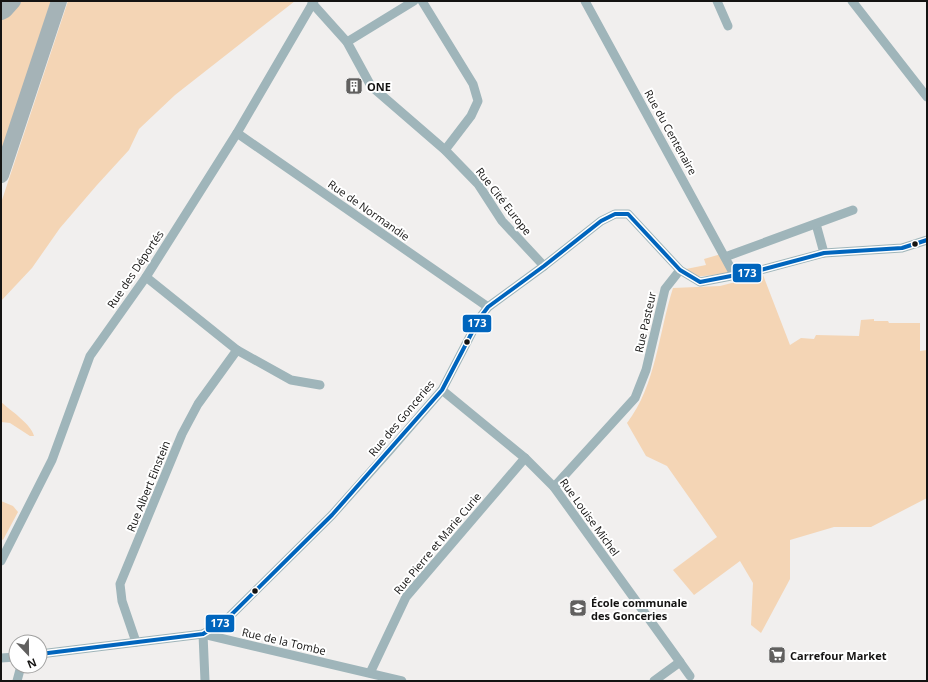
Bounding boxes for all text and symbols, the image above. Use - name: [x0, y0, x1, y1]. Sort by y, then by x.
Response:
- building icon: ONE: [344, 76, 364, 96]
- place label: ONE: [367, 79, 391, 94]
- street label: Rue du Centenaire: [641, 87, 701, 177]
- street label: Rue Cité Europe: [473, 164, 535, 238]
- street label: Rue de Normandie: [325, 176, 413, 244]
- street label: Rue des Déportés: [103, 227, 167, 311]
- unlabelled marker: [910, 239, 920, 249]
- line badge: 173: [732, 263, 762, 283]
- text: 173: [738, 265, 756, 280]
- street label: Rue Pasteur: [631, 290, 659, 354]
- line badge: 173: [462, 314, 492, 333]
- text: 173: [468, 315, 486, 330]
- unlabelled marker: [462, 337, 472, 347]
- street label: Rue des Gonceries: [365, 377, 437, 459]
- street label: Rue Albert Einstein: [123, 438, 173, 534]
- street label: Rue Louise Michel: [557, 475, 623, 559]
- street label: Rue Pierre et Marie Curie: [390, 489, 484, 597]
- unlabelled marker: [250, 586, 260, 596]
- place label: École communale des Gonceries: [591, 595, 688, 623]
- school or university icon: École communale des Gonceries: [568, 598, 588, 618]
- line badge: 173: [205, 614, 235, 633]
- text: 173: [211, 615, 229, 630]
- street label: Rue de la Tombe: [240, 624, 328, 658]
- north arrow: [8, 634, 48, 674]
- supermarket icon: Carrefour Market: [767, 645, 787, 665]
- place label: Carrefour Market: [790, 648, 887, 663]
- text: N: [25, 655, 39, 672]

